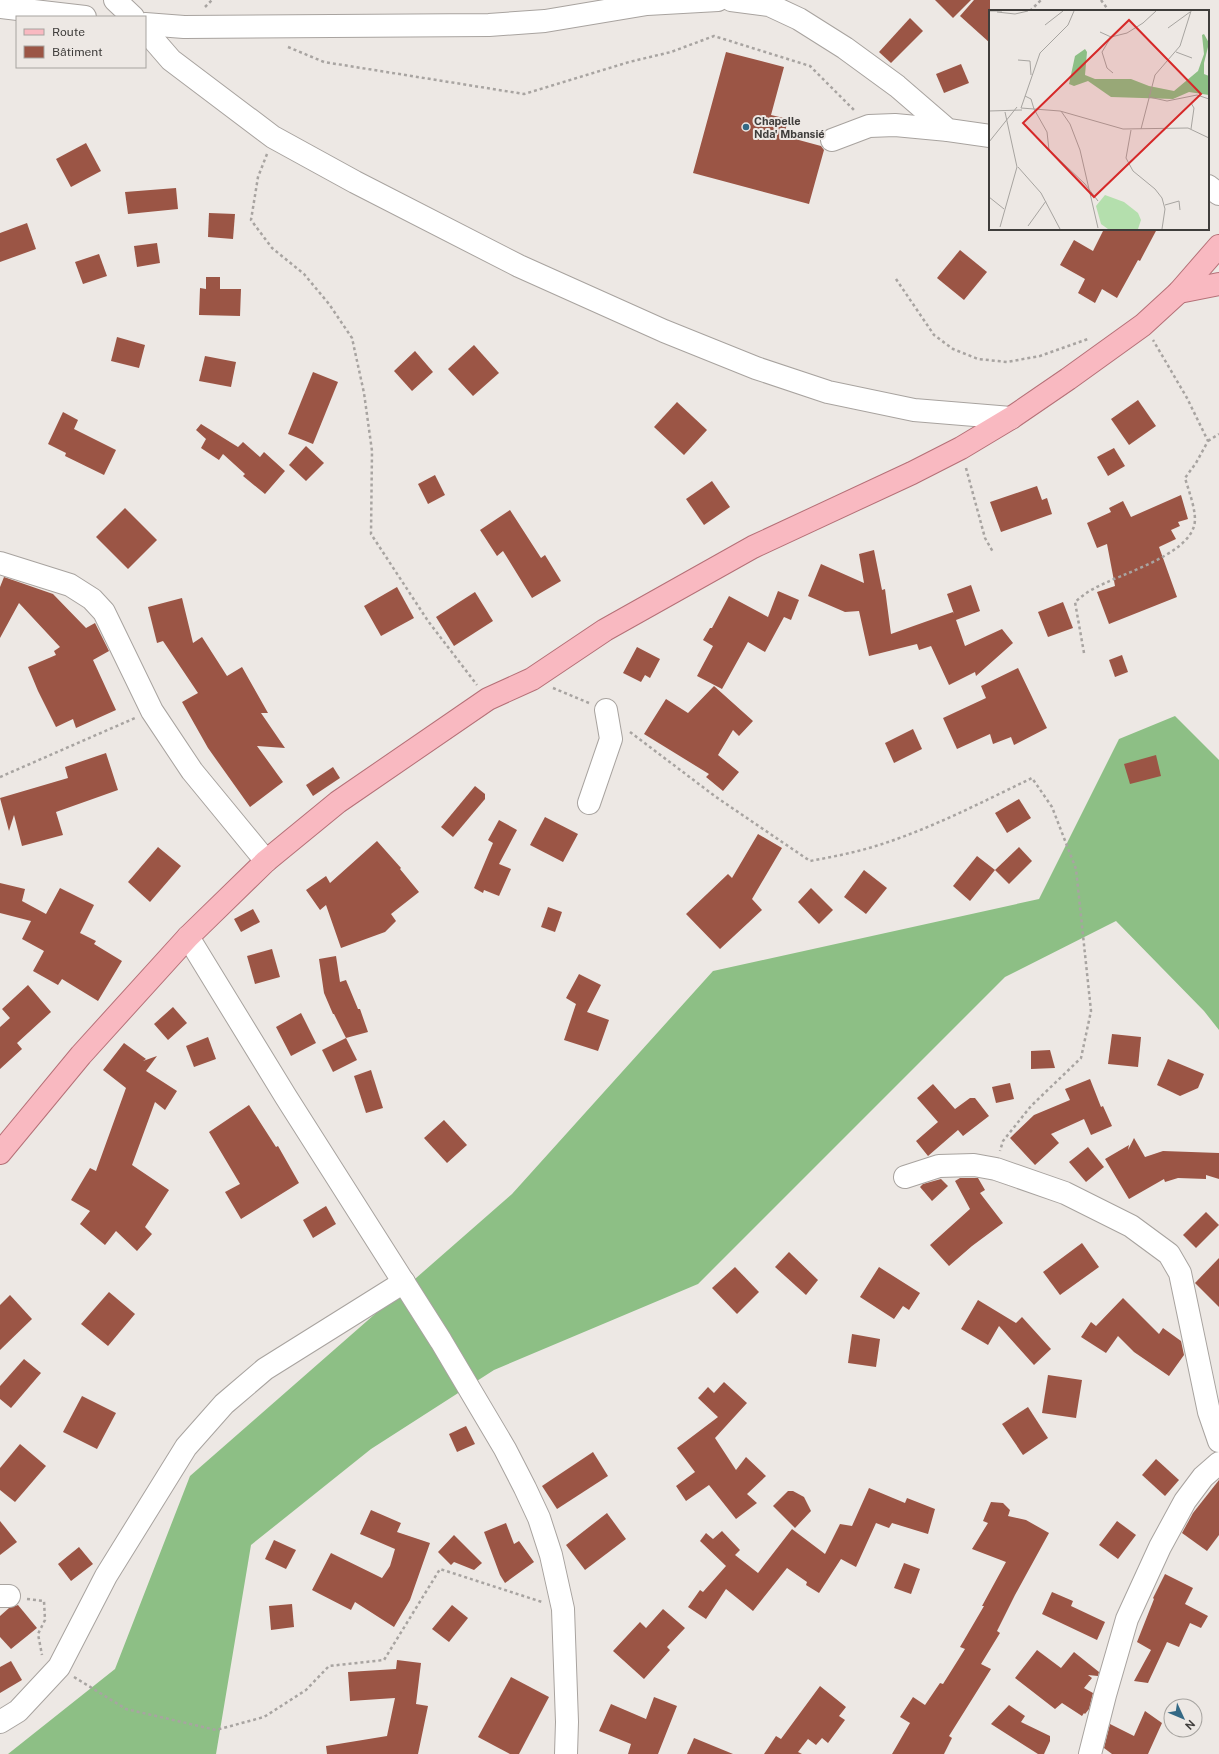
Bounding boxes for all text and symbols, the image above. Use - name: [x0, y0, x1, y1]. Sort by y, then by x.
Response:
- inset map: [989, 10, 1209, 230]
- legend: [16, 16, 146, 68]
- text: Route: [52, 25, 85, 39]
- text: Bâtiment: [52, 45, 103, 59]
- place label: Chapelle Nda' Mbansié: [754, 115, 825, 140]
- marker: Chapelle Nda' Mbansié: [741, 122, 751, 132]
- north arrow: [1163, 1698, 1203, 1738]
- text: N: [1183, 1718, 1197, 1732]

